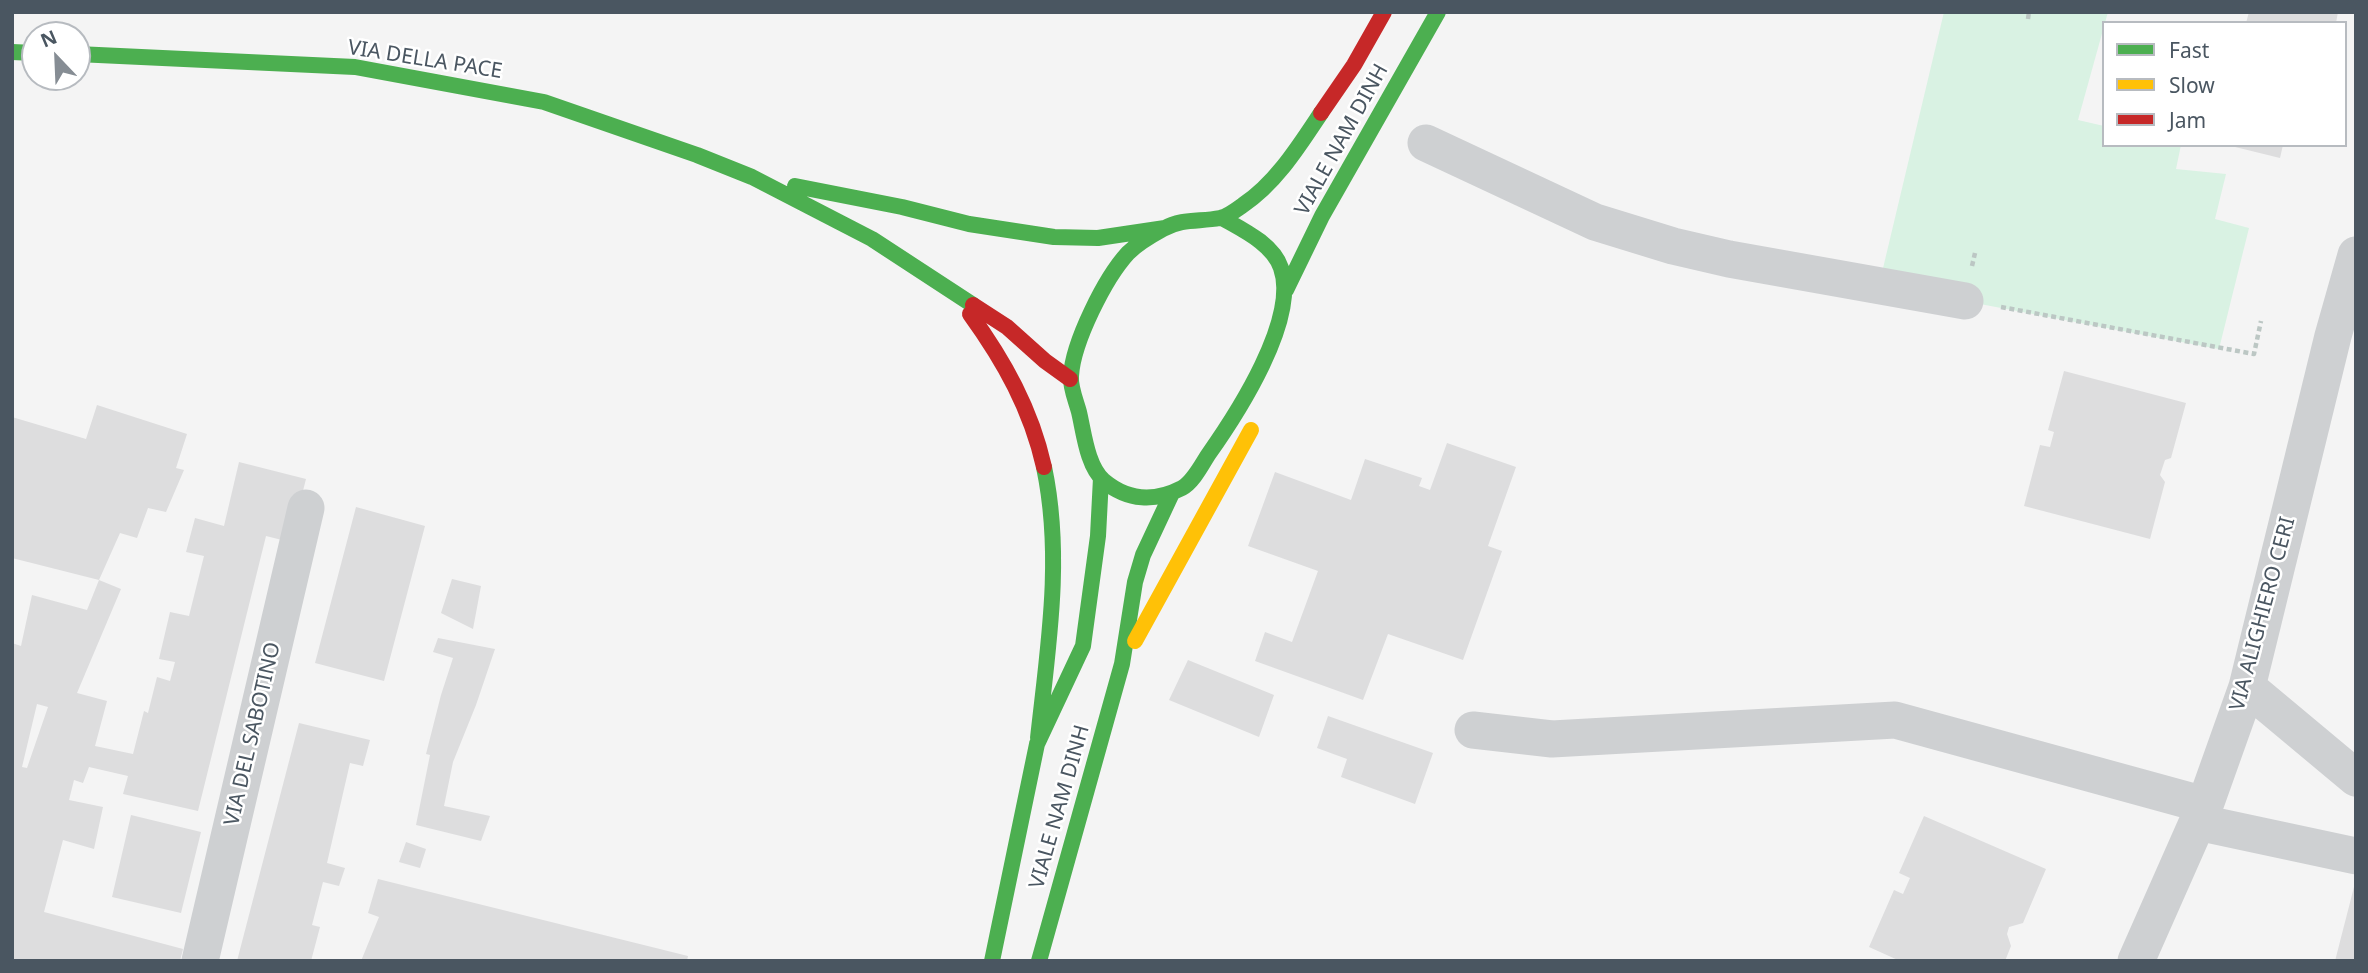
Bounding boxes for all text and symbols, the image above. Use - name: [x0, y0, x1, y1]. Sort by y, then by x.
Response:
- north arrow: [21, 21, 91, 91]
- legend: [2102, 21, 2347, 147]
- text: N: [36, 24, 61, 53]
- street label: VIA DELLA PACE: [346, 35, 504, 85]
- text: Fast: [2169, 36, 2209, 64]
- street label: VIALE NAM DINH: [1290, 60, 1394, 220]
- text: Slow: [2169, 71, 2215, 99]
- text: Jam: [2169, 106, 2206, 134]
- street label: VIA ALIGHIERO CERI: [2225, 514, 2301, 714]
- street label: VIA DEL SABOTINO: [220, 640, 286, 828]
- street label: VIALE NAM DINH: [1025, 722, 1095, 892]

